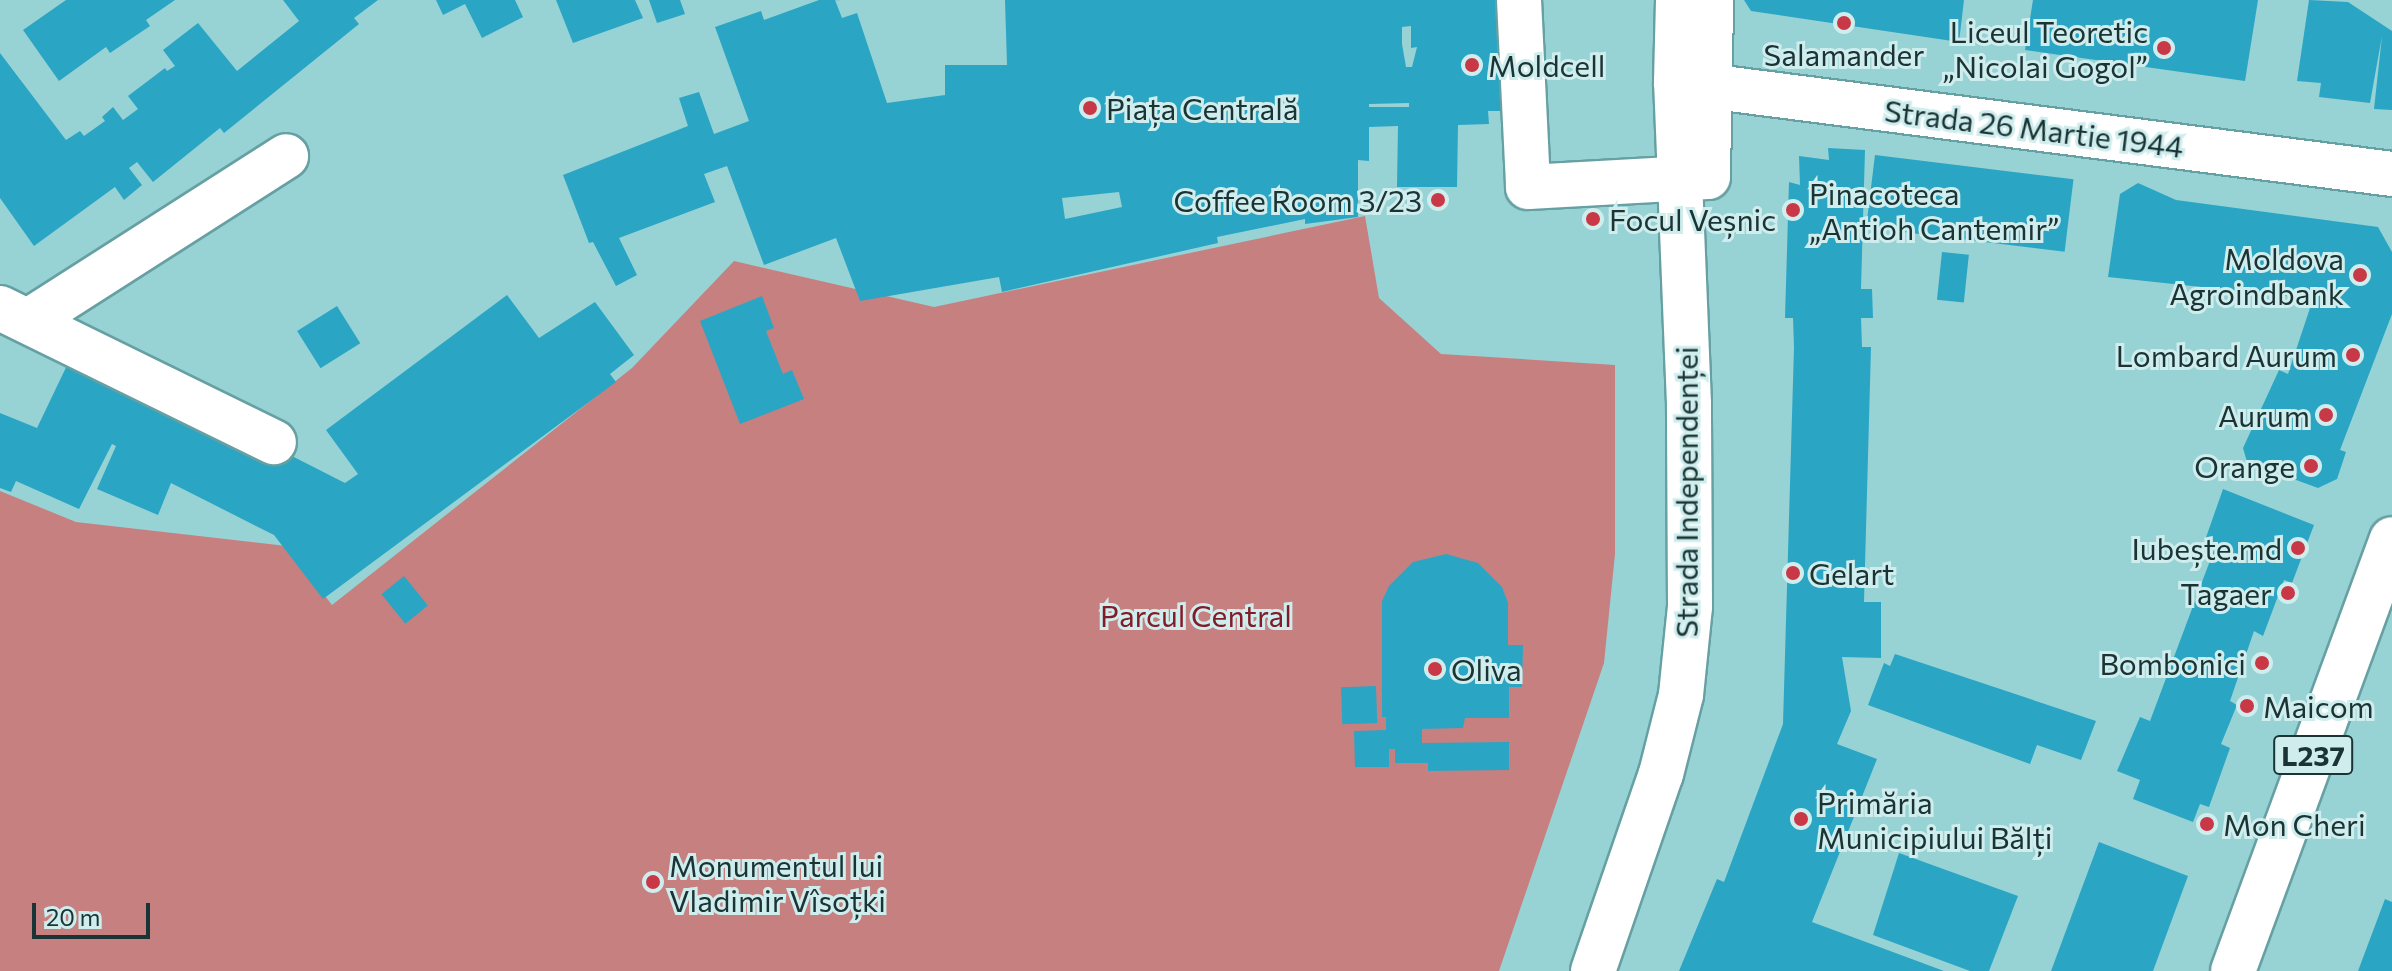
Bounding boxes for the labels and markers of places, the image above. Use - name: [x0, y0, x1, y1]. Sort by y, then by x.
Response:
- place label: Liceul Teoretic „Nicolai Gogol”: [1942, 13, 2148, 84]
- marker: Salamander: [1835, 14, 1853, 32]
- place label: Salamander: [1764, 36, 1924, 72]
- marker: Liceul Teoretic „Nicolai Gogol”: [2155, 39, 2173, 57]
- place label: Moldcell: [1488, 47, 1605, 83]
- marker: Moldcell: [1463, 56, 1481, 74]
- place label: Piața Centrală: [1106, 90, 1298, 126]
- marker: Piața Centrală: [1081, 99, 1099, 117]
- place label: Pinacoteca „Antioh Cantemir”: [1809, 175, 2059, 246]
- place label: Coffee Room 3/23: [1174, 182, 1422, 218]
- marker: Coffee Room 3/23: [1429, 191, 1447, 209]
- place label: Focul Veșnic: [1609, 201, 1776, 237]
- marker: Pinacoteca „Antioh Cantemir”: [1784, 201, 1802, 219]
- marker: Focul Veșnic: [1584, 210, 1602, 228]
- place label: Moldova Agroindbank: [2169, 240, 2344, 310]
- marker: Moldova Agroindbank: [2351, 266, 2369, 284]
- place label: Lombard Aurum: [2116, 337, 2337, 373]
- marker: Lombard Aurum: [2344, 346, 2362, 364]
- place label: Aurum: [2218, 397, 2310, 433]
- marker: Aurum: [2317, 406, 2335, 424]
- place label: Orange: [2194, 448, 2295, 484]
- marker: Orange: [2302, 457, 2320, 475]
- place label: Iubește.md: [2131, 530, 2282, 566]
- marker: Iubește.md: [2289, 539, 2307, 557]
- place label: Gelart: [1809, 555, 1894, 591]
- marker: Gelart: [1784, 564, 1802, 582]
- place label: Tagaer: [2180, 575, 2272, 611]
- marker: Tagaer: [2279, 584, 2297, 602]
- place label: Bombonici: [2099, 645, 2246, 681]
- place label: Oliva: [1451, 651, 1522, 687]
- marker: Bombonici: [2253, 654, 2271, 672]
- marker: Oliva: [1426, 660, 1444, 678]
- place label: Maicom: [2263, 688, 2374, 724]
- marker: Maicom: [2238, 697, 2256, 715]
- place label: Primăria Municipiului Bălți: [1817, 784, 2052, 854]
- place label: Mon Cheri: [2223, 806, 2366, 842]
- marker: Primăria Municipiului Bălți: [1792, 810, 1810, 828]
- marker: Mon Cheri: [2198, 815, 2216, 833]
- place label: Monumentul lui Vladimir Vîsoțki: [669, 847, 886, 918]
- marker: Monumentul lui Vladimir Vîsoțki: [644, 873, 662, 891]

